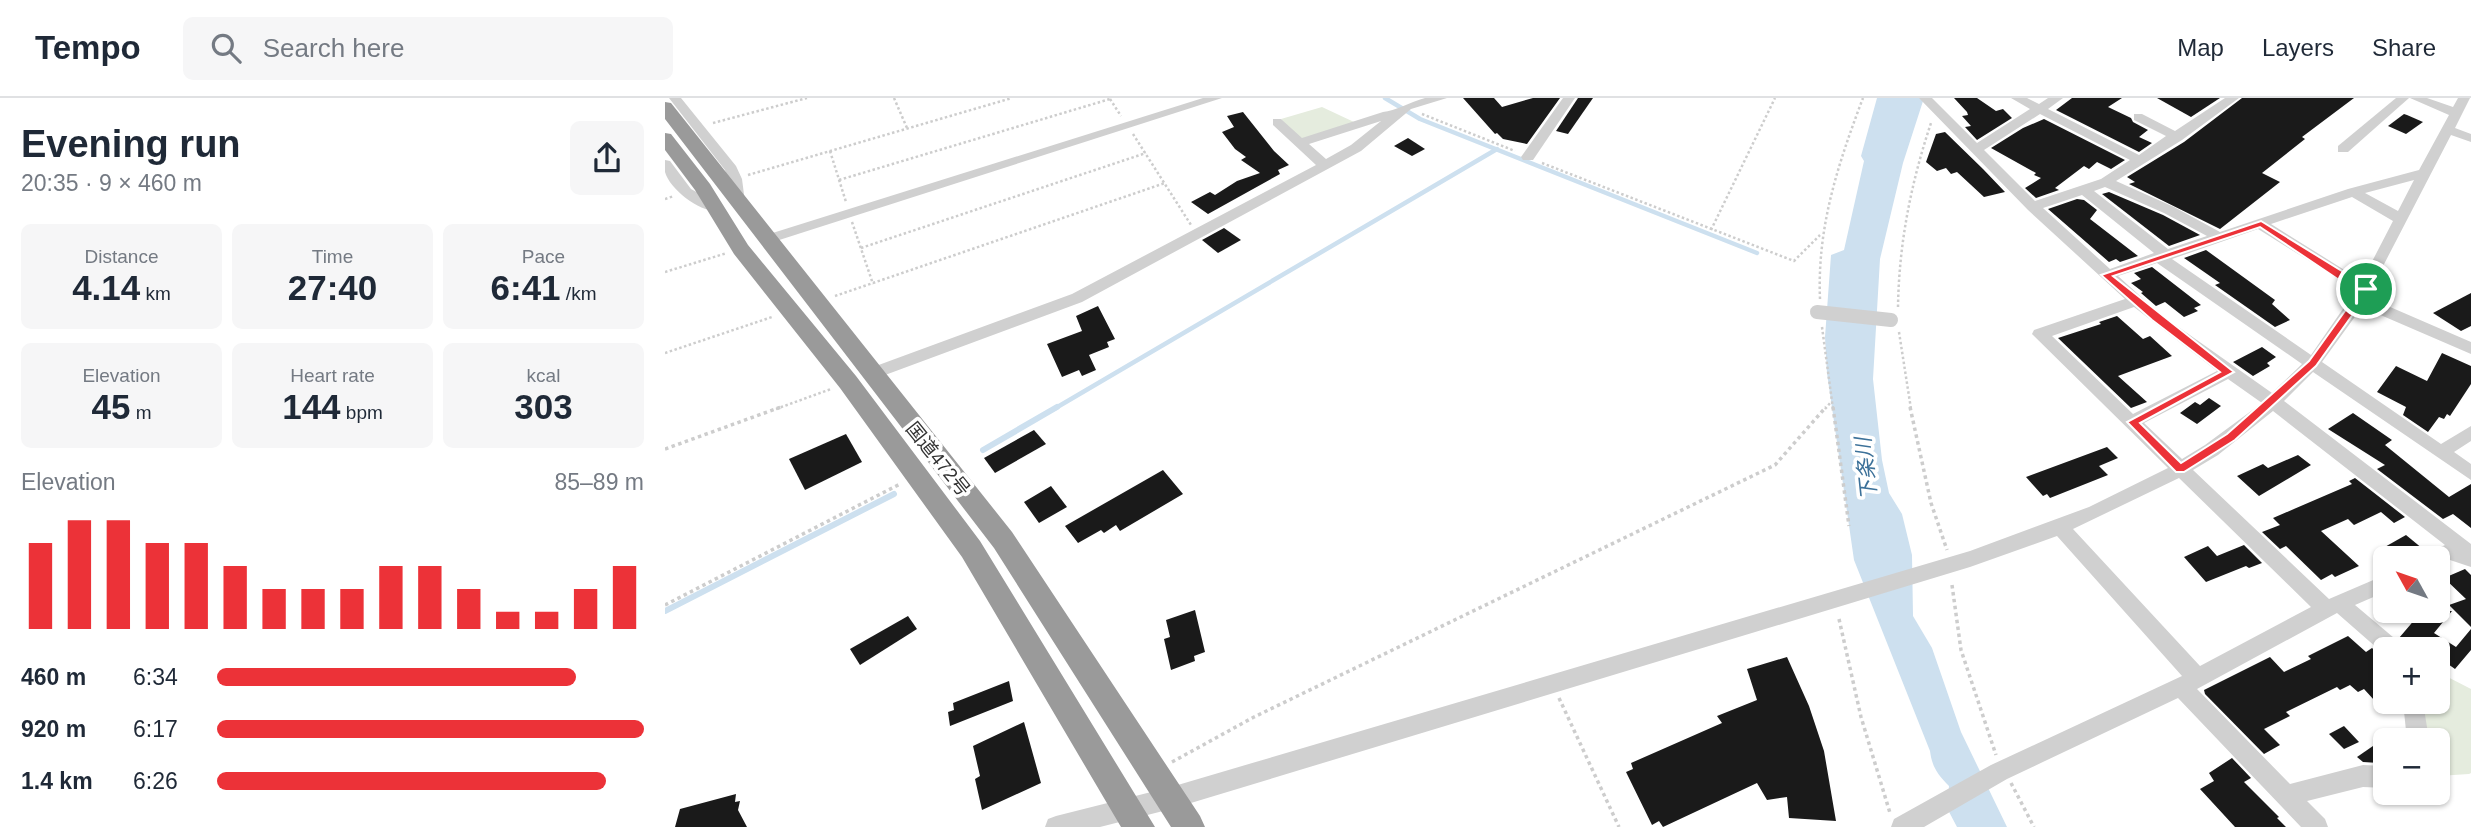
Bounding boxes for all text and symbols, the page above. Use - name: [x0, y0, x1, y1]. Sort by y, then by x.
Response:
- search box: [183, 17, 673, 80]
- text: Tempo: [35, 29, 141, 66]
- icon: search: [207, 29, 245, 67]
- text: Search here: [263, 33, 404, 63]
- text: Map: [2177, 34, 2224, 61]
- text: Layers: [2262, 34, 2334, 61]
- text: Share: [2372, 34, 2436, 61]
- button: share: [570, 121, 644, 195]
- text: Evening run: [21, 123, 241, 165]
- text: 20:35 · 9 × 460 m: [21, 170, 202, 196]
- text: Distance: [85, 246, 158, 267]
- text: Time: [312, 246, 353, 267]
- text: Pace: [522, 246, 565, 267]
- pin: [2336, 259, 2396, 319]
- text: 4.14: [72, 268, 140, 307]
- text: 27:40: [288, 268, 377, 307]
- text: 6:41: [491, 268, 561, 307]
- icon: arrive: [2347, 270, 2385, 308]
- text: km: [140, 283, 171, 304]
- text: /km: [561, 283, 596, 304]
- text: Elevation: [82, 365, 161, 386]
- text: Heart rate: [290, 365, 375, 386]
- text: kcal: [527, 365, 560, 386]
- text: 45: [91, 387, 130, 426]
- text: 144: [282, 387, 341, 426]
- text: 303: [514, 387, 573, 426]
- text: m: [130, 402, 152, 423]
- text: bpm: [341, 402, 383, 423]
- street label: 国道472号: [902, 418, 974, 500]
- water label: 下条川: [1851, 434, 1881, 502]
- text: Elevation: [21, 469, 116, 495]
- text: 85–89 m: [554, 469, 644, 495]
- north arrow: [2373, 546, 2450, 623]
- map controls: [2373, 546, 2450, 805]
- button: +: [2373, 637, 2450, 714]
- text: 460 m: [21, 664, 86, 690]
- text: 6:34: [133, 664, 178, 690]
- text: 920 m: [21, 716, 86, 742]
- text: 6:17: [133, 716, 178, 742]
- button: −: [2373, 728, 2450, 805]
- text: 1.4 km: [21, 768, 93, 794]
- text: 6:26: [133, 768, 178, 794]

